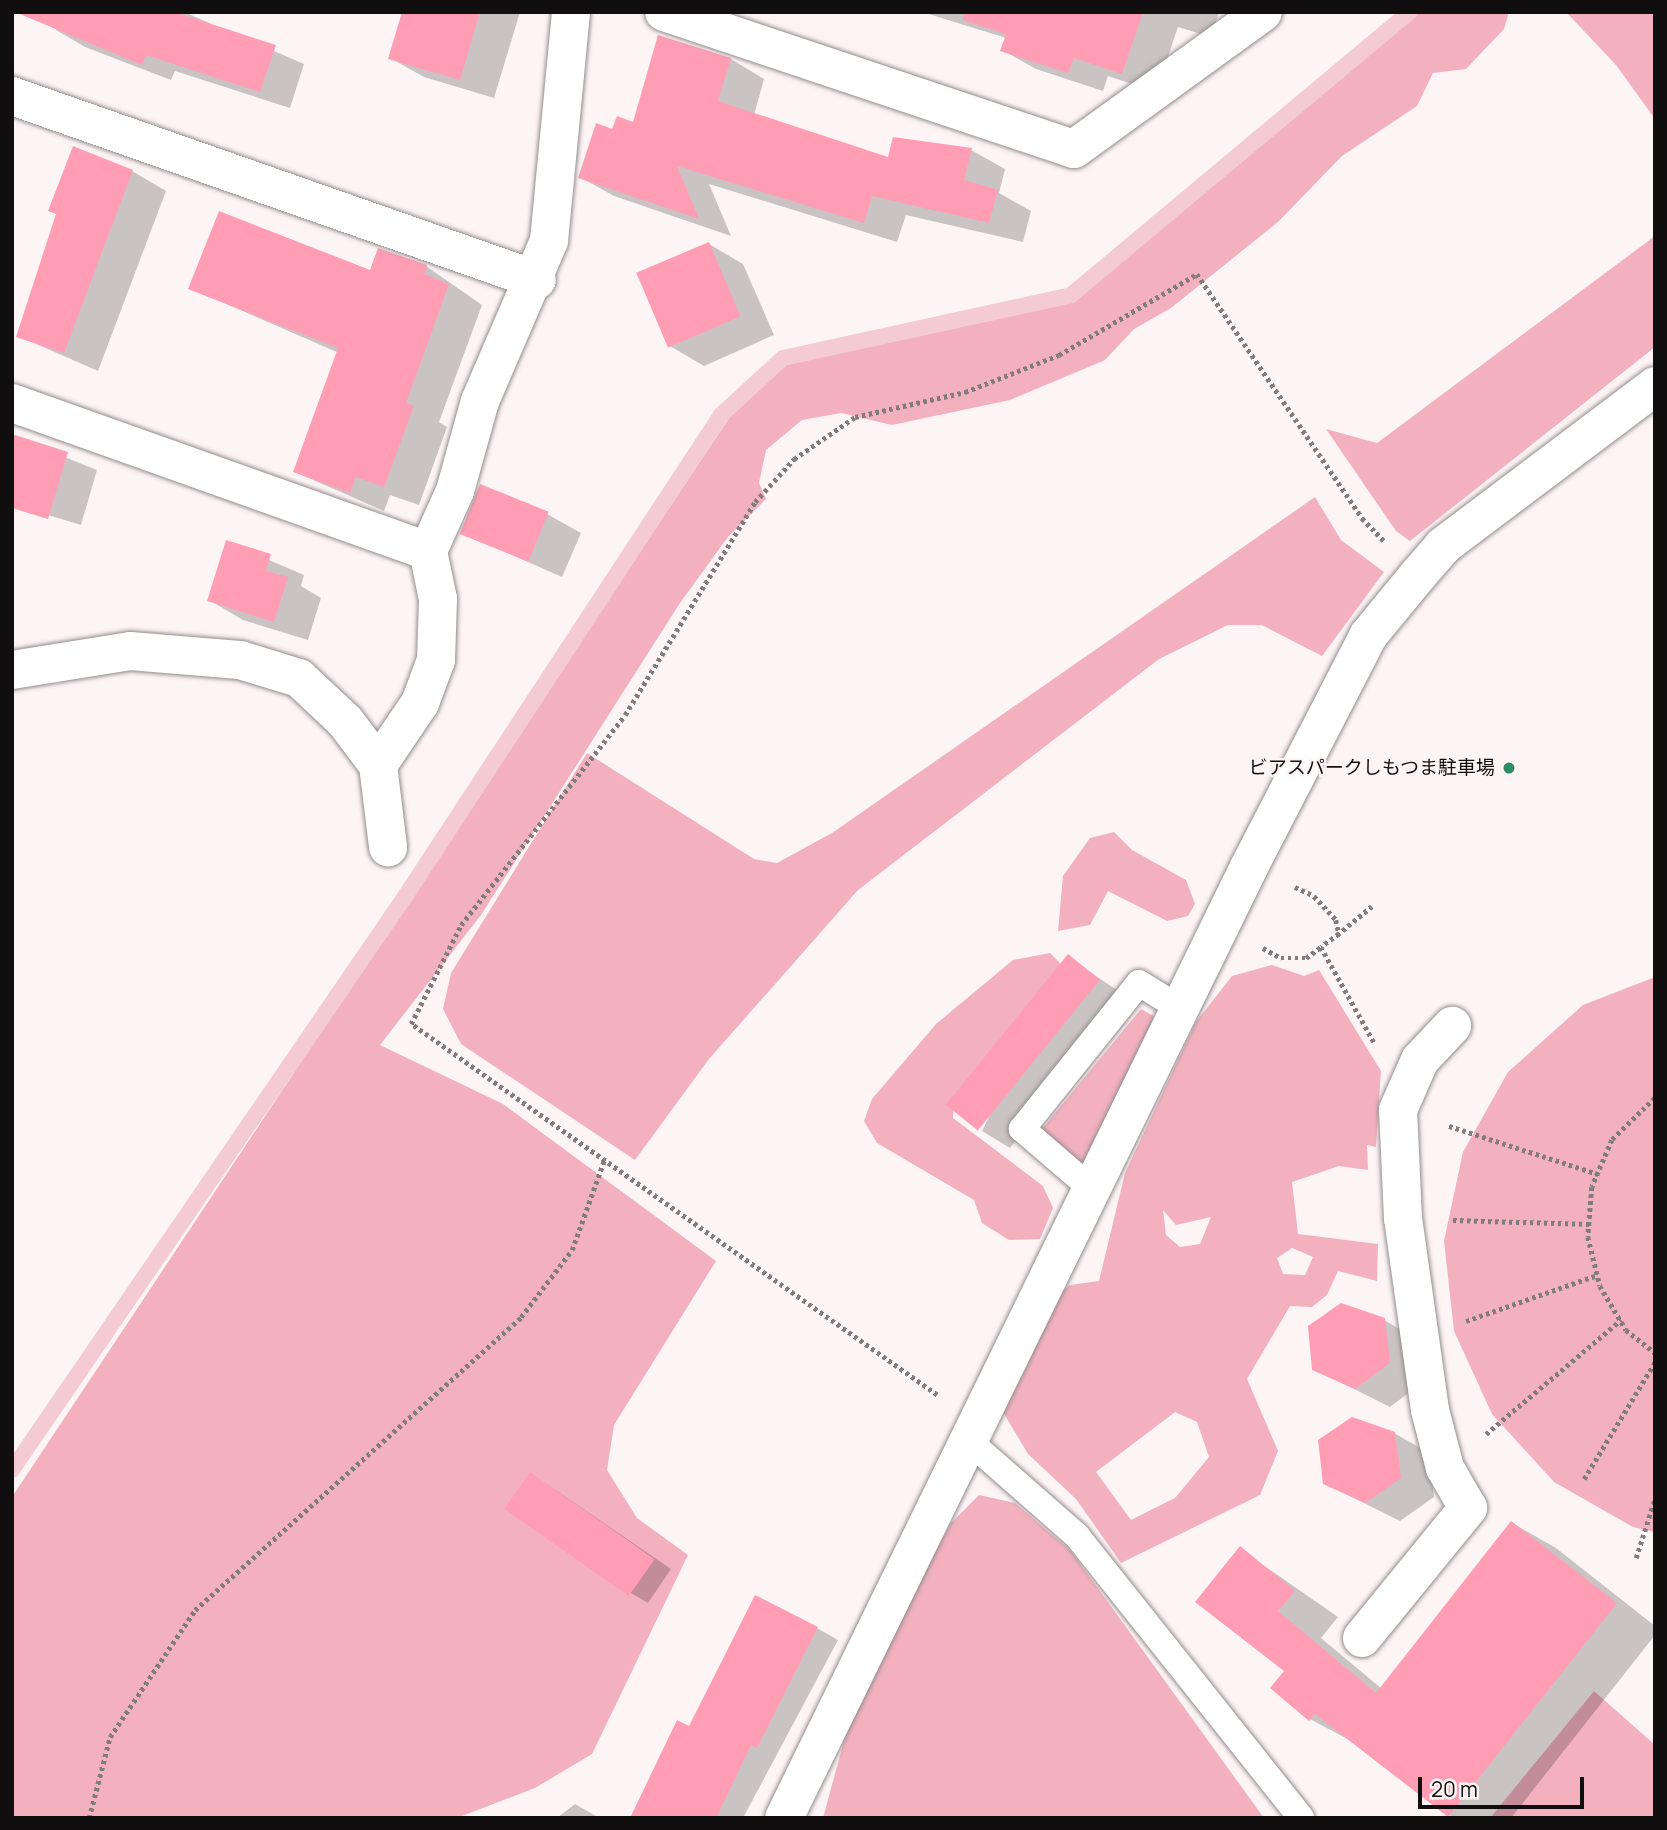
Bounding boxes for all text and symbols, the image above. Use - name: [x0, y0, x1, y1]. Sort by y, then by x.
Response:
- place label: ビアスパークしもつま駐車場: [1248, 757, 1495, 779]
- marker: ビアスパークしもつま駐車場: [1501, 760, 1517, 776]
- scale bar: [1422, 1764, 1588, 1808]
- text: 20 m: [1431, 1775, 1478, 1803]

